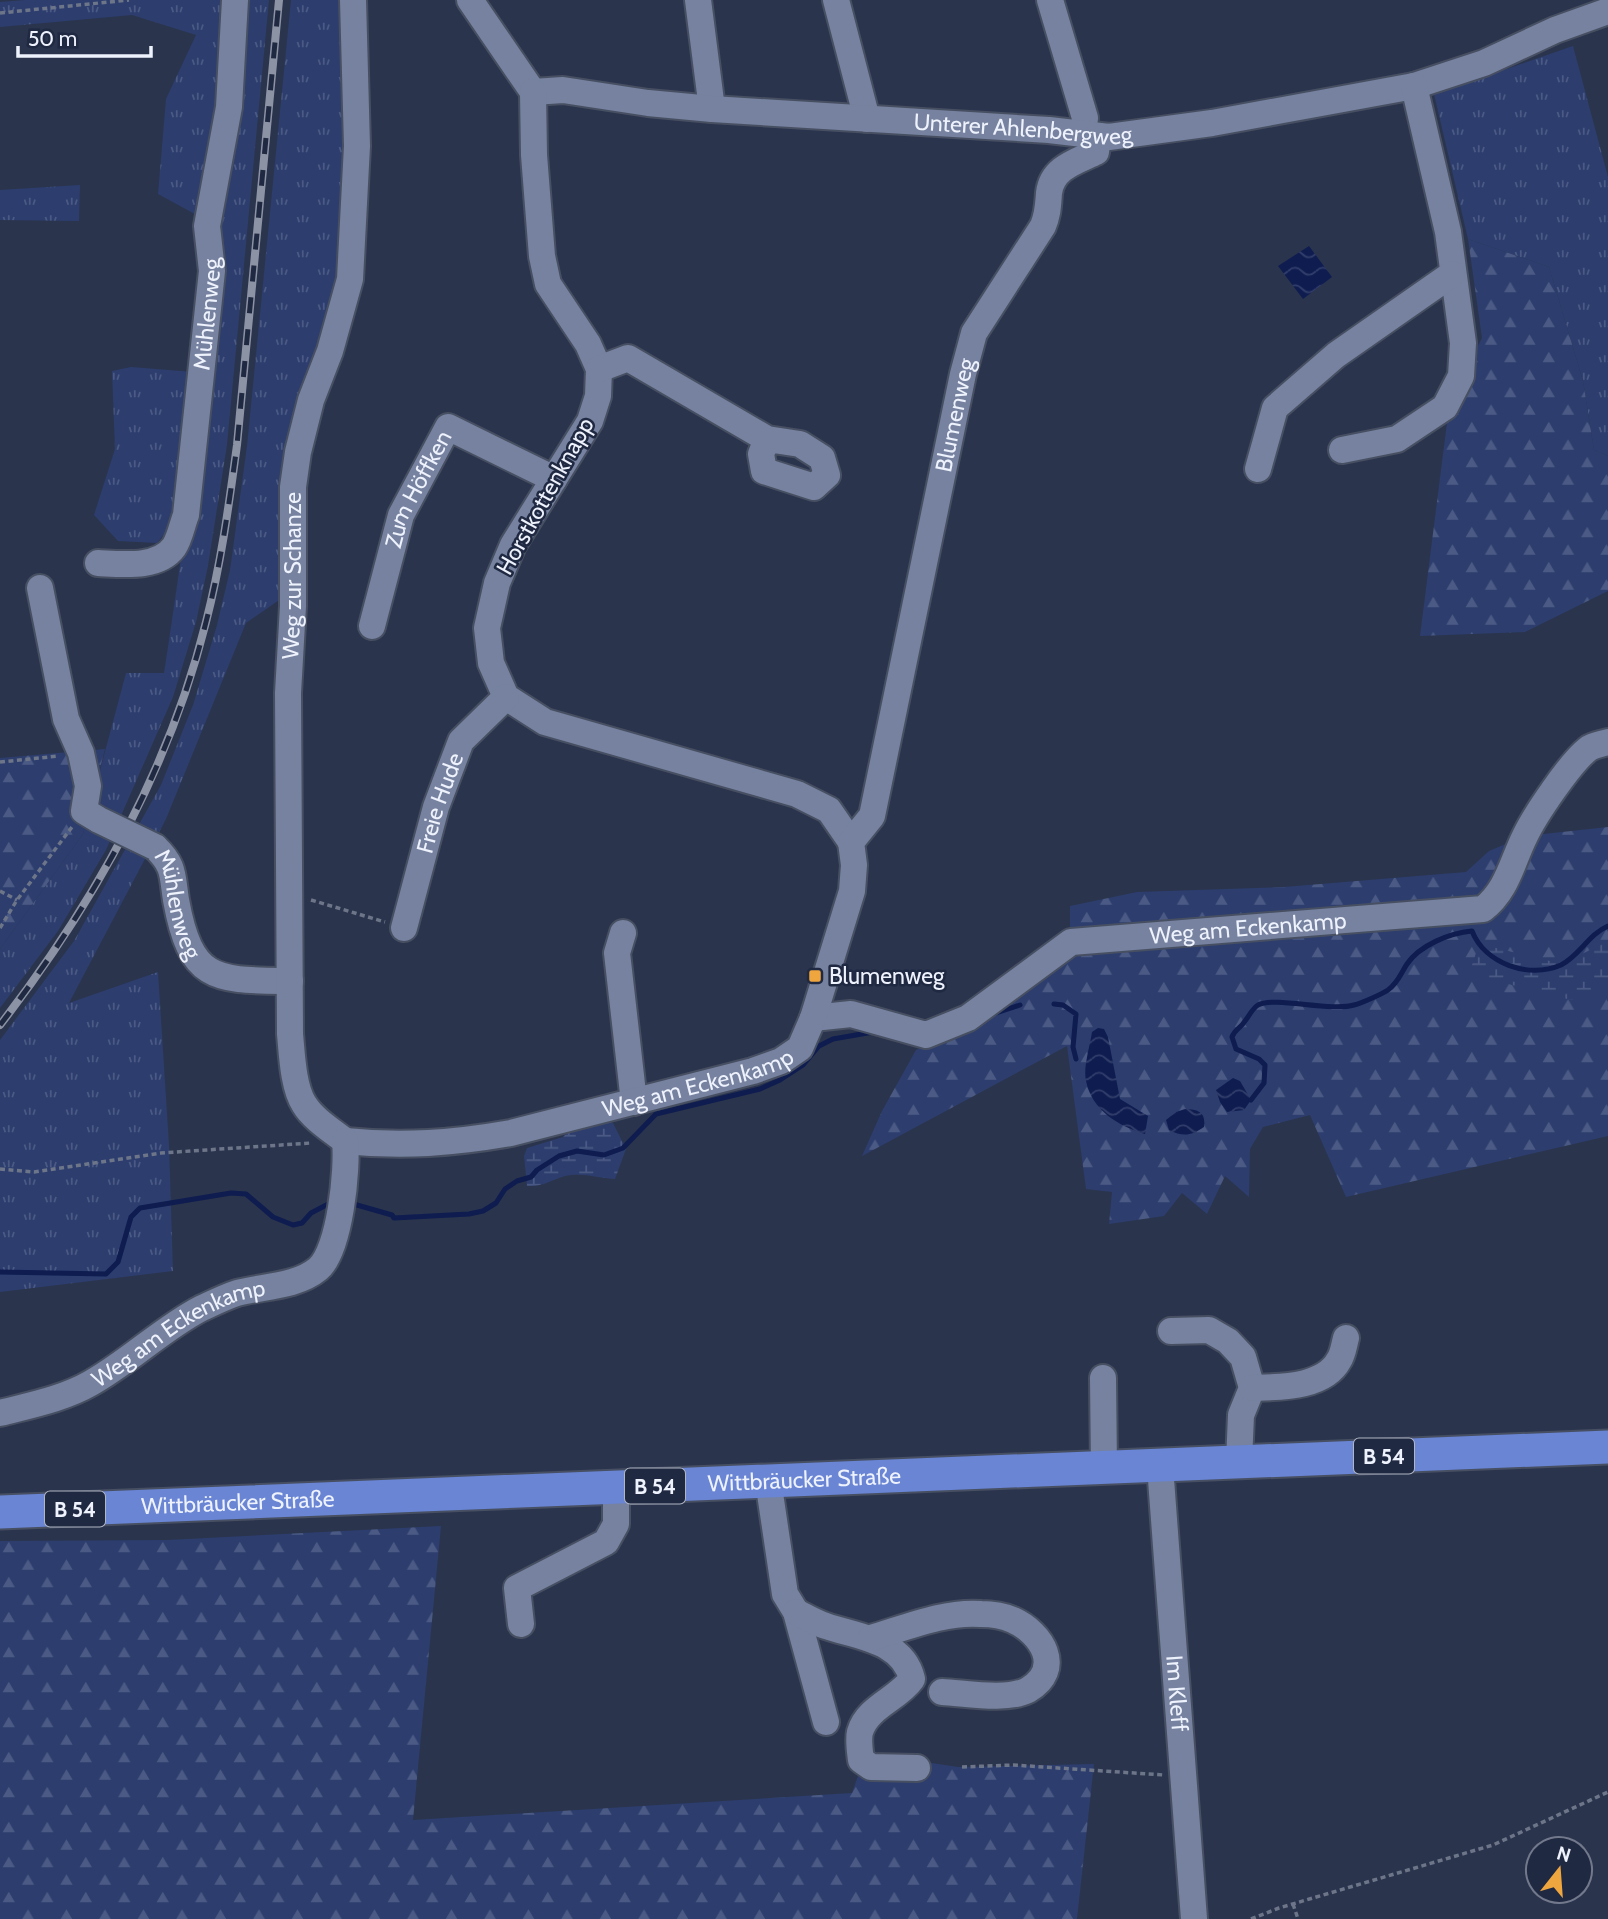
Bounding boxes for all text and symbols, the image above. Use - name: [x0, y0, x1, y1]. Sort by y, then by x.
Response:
- scale bar: [18, 14, 150, 58]
- text: 50 m: [28, 26, 77, 51]
- street label: Unterer Ahlenbergweg: [913, 108, 1134, 151]
- street label: Mühlenweg: [188, 256, 226, 372]
- street label: Blumenweg: [929, 354, 981, 474]
- street label: Horstkottenknapp: [490, 412, 600, 579]
- street label: Zum Höffken: [379, 425, 458, 551]
- street label: Weg zur Schanze: [276, 492, 307, 660]
- street label: Freie Hude: [410, 749, 469, 856]
- street label: Mühlenweg: [149, 843, 207, 965]
- street label: Weg am Eckenkamp: [1149, 906, 1348, 950]
- place label: Blumenweg: [829, 962, 945, 990]
- marker: Blumenweg: [807, 968, 823, 984]
- street label: Weg am Eckenkamp: [599, 1042, 799, 1123]
- street label: Weg am Eckenkamp: [86, 1274, 267, 1393]
- road number: B 54: [1354, 1438, 1414, 1474]
- street label: Wittbräucker Straße: [707, 1462, 902, 1497]
- road number: B 54: [625, 1468, 685, 1504]
- street label: Wittbräucker Straße: [141, 1484, 335, 1520]
- road number: B 54: [45, 1492, 105, 1526]
- street label: Im Kleff: [1160, 1654, 1194, 1733]
- north arrow: [1524, 1835, 1594, 1905]
- text: N: [1554, 1841, 1574, 1867]

